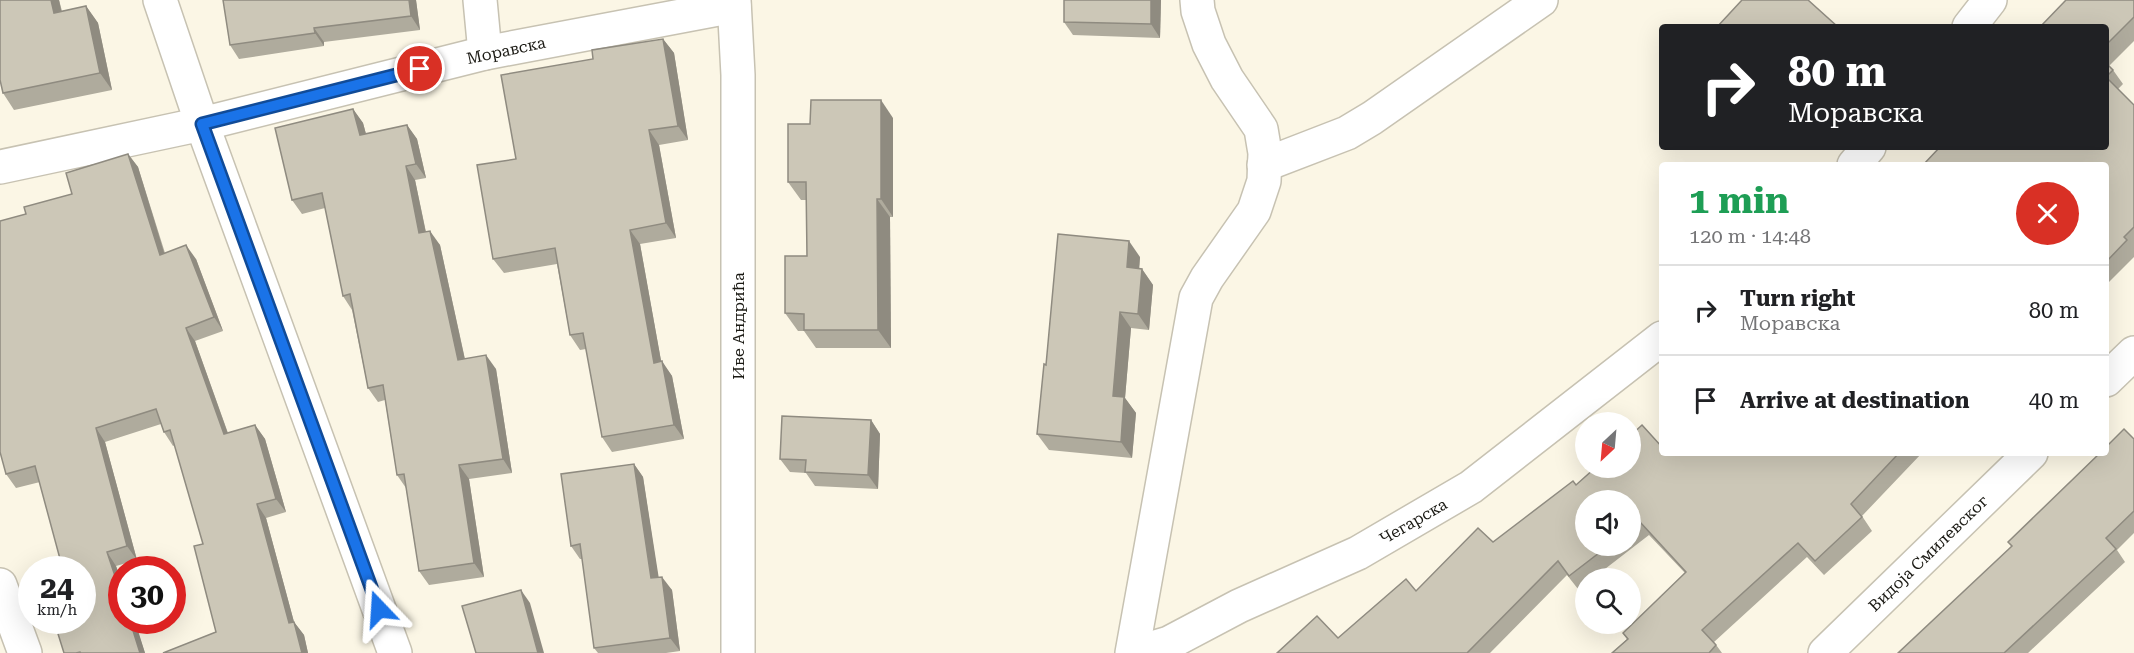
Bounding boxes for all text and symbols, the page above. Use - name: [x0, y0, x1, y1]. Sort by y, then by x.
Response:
- street label: Моравска: [465, 33, 548, 68]
- pin: [394, 43, 445, 94]
- text: 80 m: [1788, 47, 1886, 96]
- icon: right: [1689, 48, 1767, 126]
- icon: arrive: [403, 52, 436, 85]
- text: Моравска: [1788, 97, 1923, 129]
- text: 1 min: [1689, 180, 1789, 222]
- button: close: [2016, 182, 2079, 245]
- text: 120 m · 14:48: [1689, 224, 1811, 248]
- street label: Иве Андрића: [729, 272, 748, 380]
- text: Turn right: [1740, 286, 1855, 311]
- icon: right: [1689, 294, 1722, 327]
- text: 80 m: [2029, 298, 2079, 323]
- text: Моравска: [1740, 311, 1840, 335]
- icon: arrive: [1689, 384, 1722, 417]
- text: Arrive at destination: [1740, 388, 1969, 413]
- text: 40 m: [2029, 388, 2079, 413]
- north arrow: [1575, 412, 1641, 478]
- map controls: [1575, 412, 1641, 634]
- button: sound: [1575, 490, 1641, 556]
- street label: Видоја Смилевског: [1865, 491, 1992, 615]
- street label: Чегарска: [1376, 494, 1451, 548]
- speed limit sign: 30: [108, 556, 186, 634]
- button: search: [1575, 568, 1641, 634]
- text: 24: [40, 570, 74, 605]
- position arrow: [347, 577, 411, 641]
- text: km/h: [37, 601, 77, 619]

